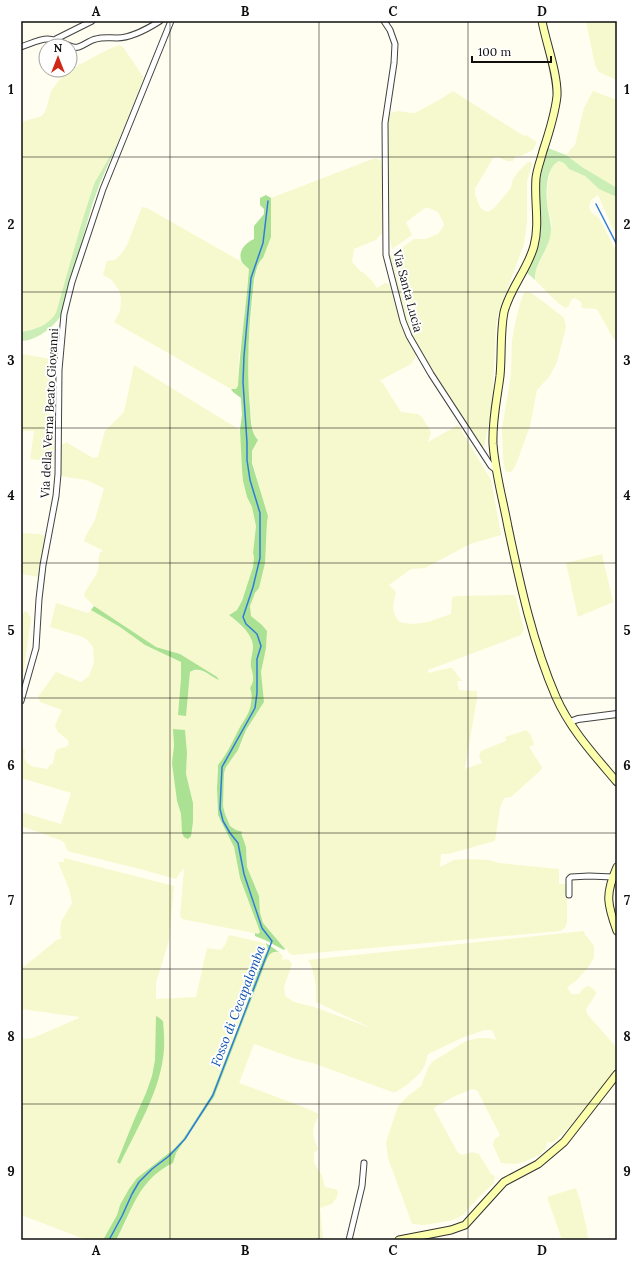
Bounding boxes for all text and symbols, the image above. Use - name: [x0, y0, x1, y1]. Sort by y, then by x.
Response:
- text: A: [92, 3, 101, 20]
- text: B: [241, 3, 250, 20]
- text: C: [389, 3, 398, 20]
- text: D: [537, 3, 547, 20]
- north arrow: [38, 38, 78, 78]
- scale bar: [472, 38, 551, 64]
- text: N: [54, 41, 63, 55]
- text: 100 m: [478, 44, 511, 59]
- text: 1: [8, 81, 14, 98]
- text: 1: [624, 81, 630, 98]
- text: 2: [8, 216, 15, 233]
- text: 2: [624, 216, 631, 233]
- street label: Via Santa Lucia: [390, 247, 426, 334]
- street label: Via della Verna Beato Giovanni: [37, 328, 61, 499]
- text: 3: [7, 352, 15, 369]
- text: 3: [623, 352, 631, 369]
- text: 4: [7, 487, 15, 504]
- text: 4: [623, 487, 631, 504]
- text: 5: [7, 622, 15, 639]
- text: 5: [623, 622, 631, 639]
- text: 6: [7, 757, 15, 774]
- text: 6: [623, 757, 631, 774]
- text: 7: [8, 892, 14, 909]
- text: 7: [624, 892, 630, 909]
- water label: Fosso di Cecapalomba: [207, 942, 269, 1069]
- text: 8: [7, 1028, 15, 1045]
- text: 8: [623, 1028, 631, 1045]
- text: 9: [7, 1163, 15, 1180]
- text: 9: [623, 1163, 631, 1180]
- text: A: [92, 1242, 101, 1259]
- text: B: [241, 1242, 250, 1259]
- text: C: [389, 1242, 398, 1259]
- text: D: [537, 1242, 547, 1259]

